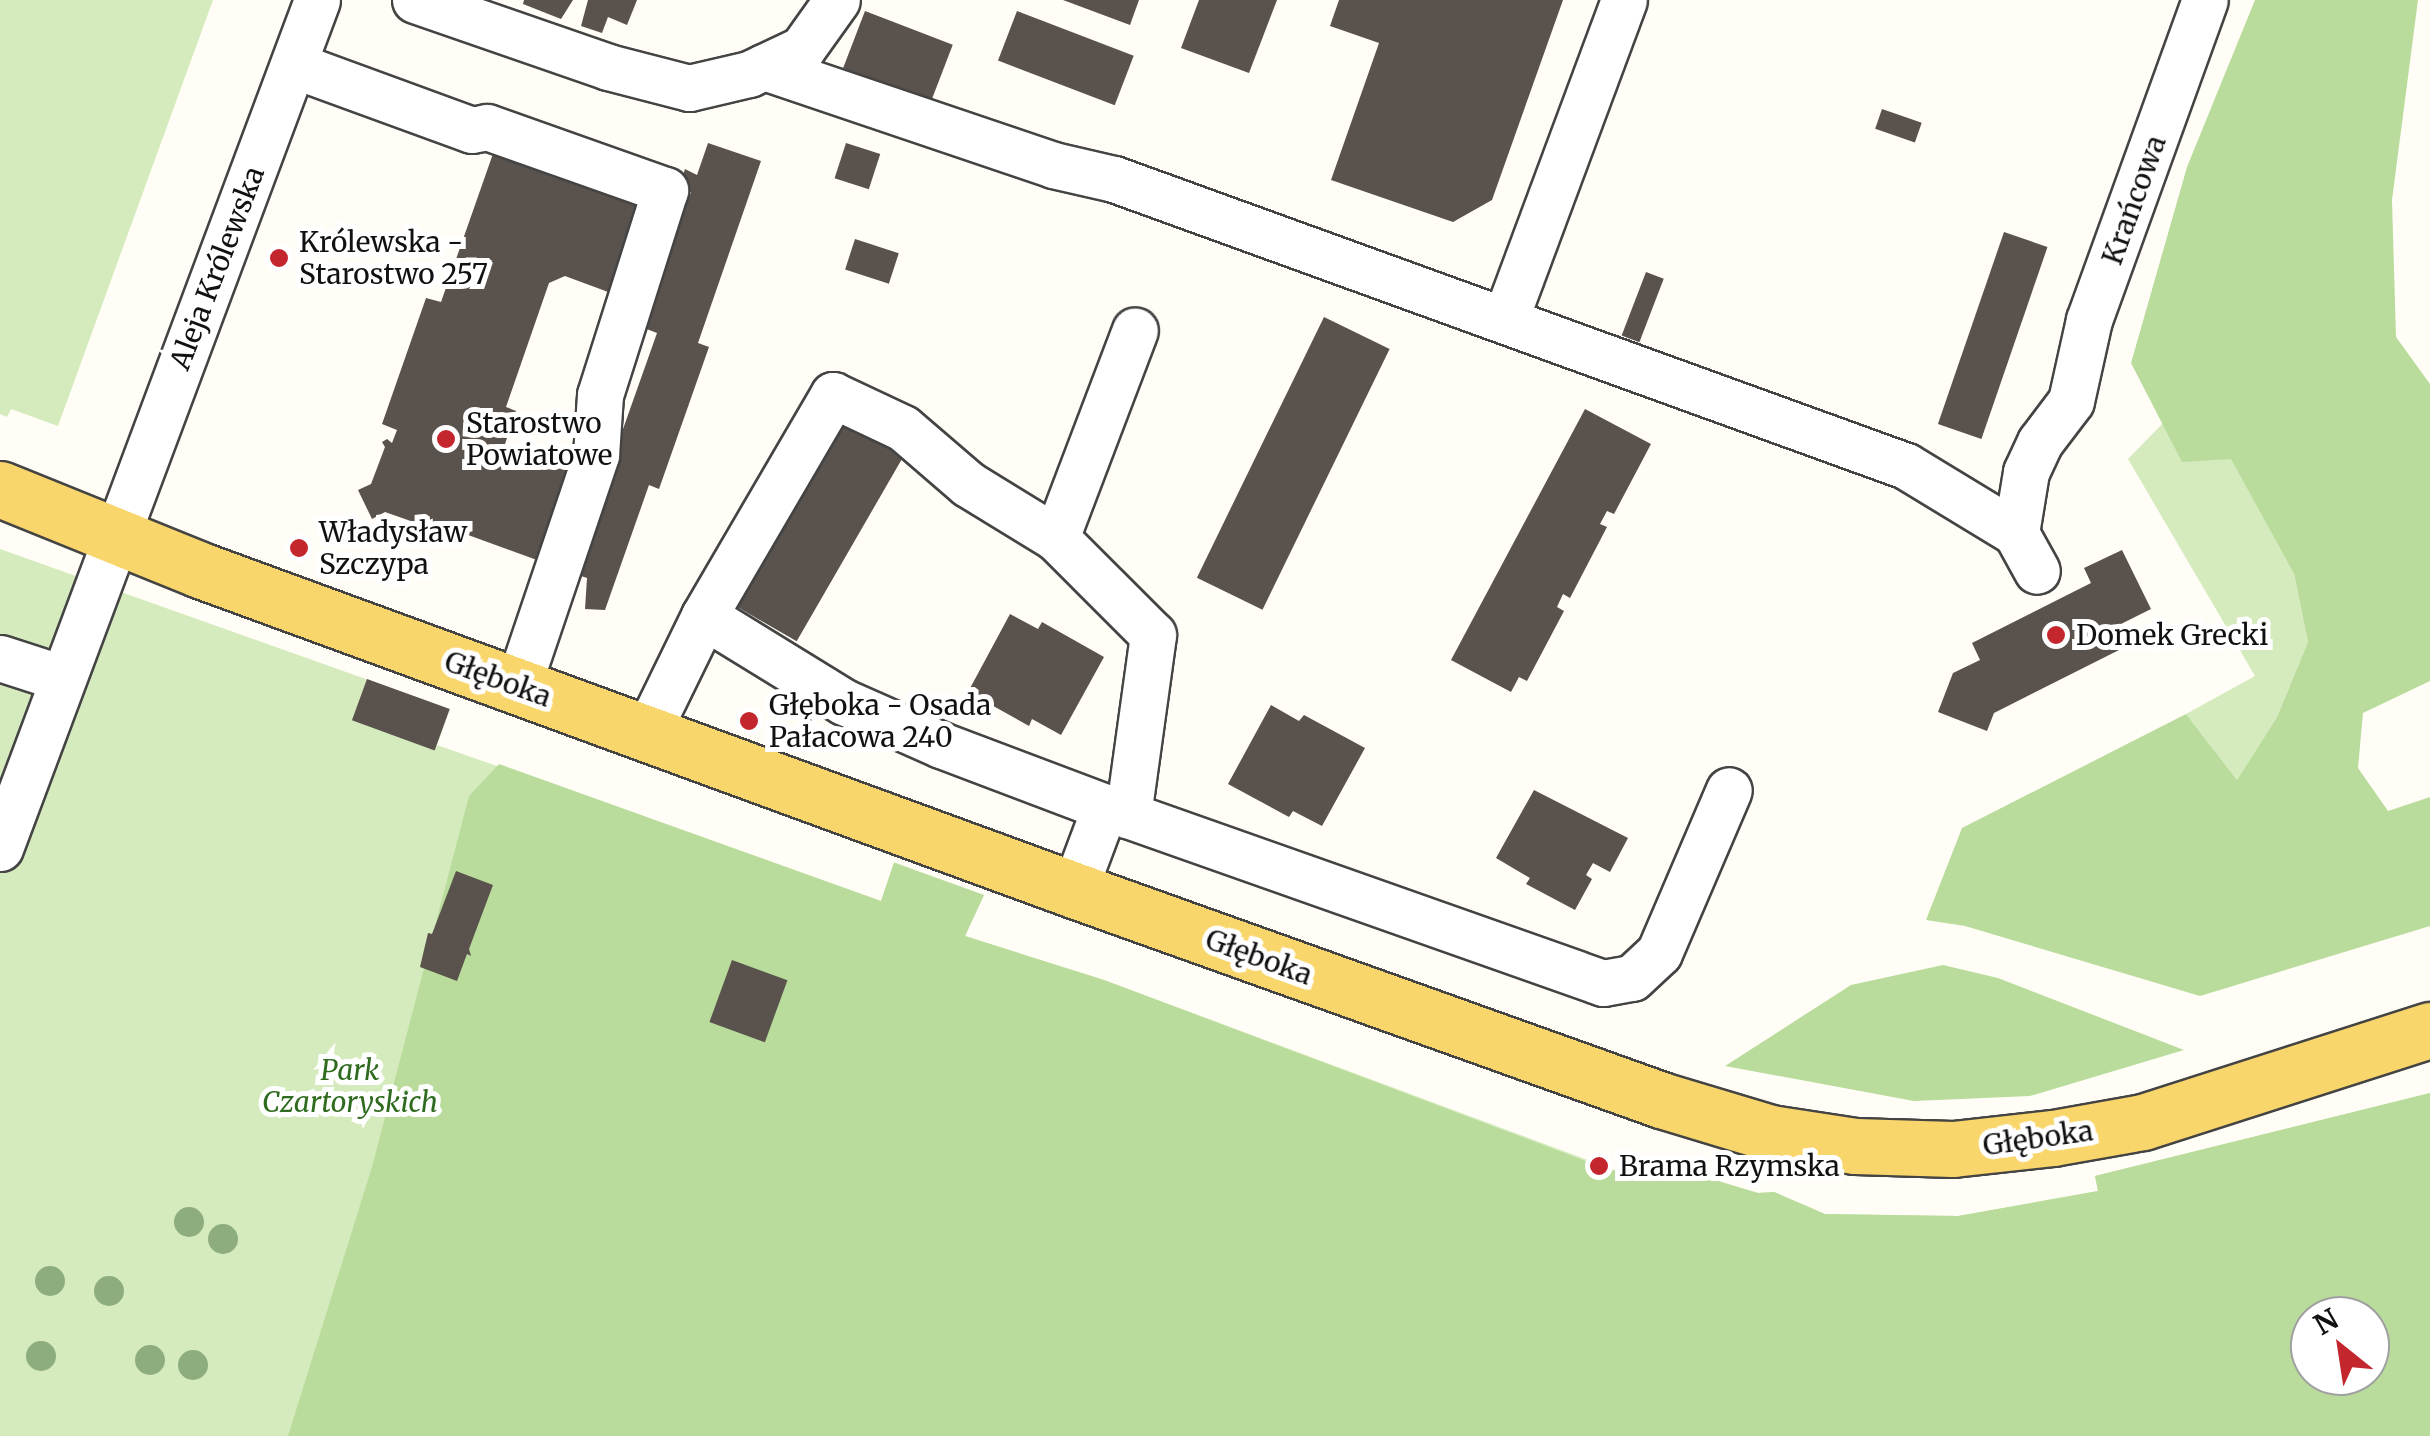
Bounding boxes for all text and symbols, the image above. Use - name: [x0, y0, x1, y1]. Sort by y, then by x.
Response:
- street label: Krańcowa: [2095, 131, 2173, 269]
- street label: Aleja Królewska: [163, 162, 271, 374]
- place label: Królewska - Starostwo 257: [299, 225, 488, 291]
- marker: Królewska - Starostwo 257: [268, 247, 290, 269]
- place label: Starostwo Powiatowe: [466, 406, 612, 472]
- marker: Starostwo Powiatowe: [435, 428, 457, 450]
- place label: Władysław Szczypa: [319, 515, 467, 581]
- marker: Władysław Szczypa: [288, 537, 310, 559]
- place label: Domek Grecki: [2076, 618, 2268, 652]
- marker: Domek Grecki: [2045, 624, 2067, 646]
- street label: Głęboka: [440, 644, 556, 714]
- place label: Głęboka - Osada Pałacowa 240: [769, 688, 991, 754]
- marker: Głęboka - Osada Pałacowa 240: [738, 710, 760, 732]
- street label: Głęboka: [1201, 922, 1317, 992]
- park label: Park Czartoryskich: [262, 1053, 438, 1119]
- street label: Głęboka: [1981, 1114, 2095, 1162]
- place label: Brama Rzymska: [1619, 1149, 1840, 1183]
- marker: Brama Rzymska: [1588, 1155, 1610, 1177]
- north arrow: [2290, 1296, 2390, 1396]
- text: N: [2307, 1301, 2345, 1343]

